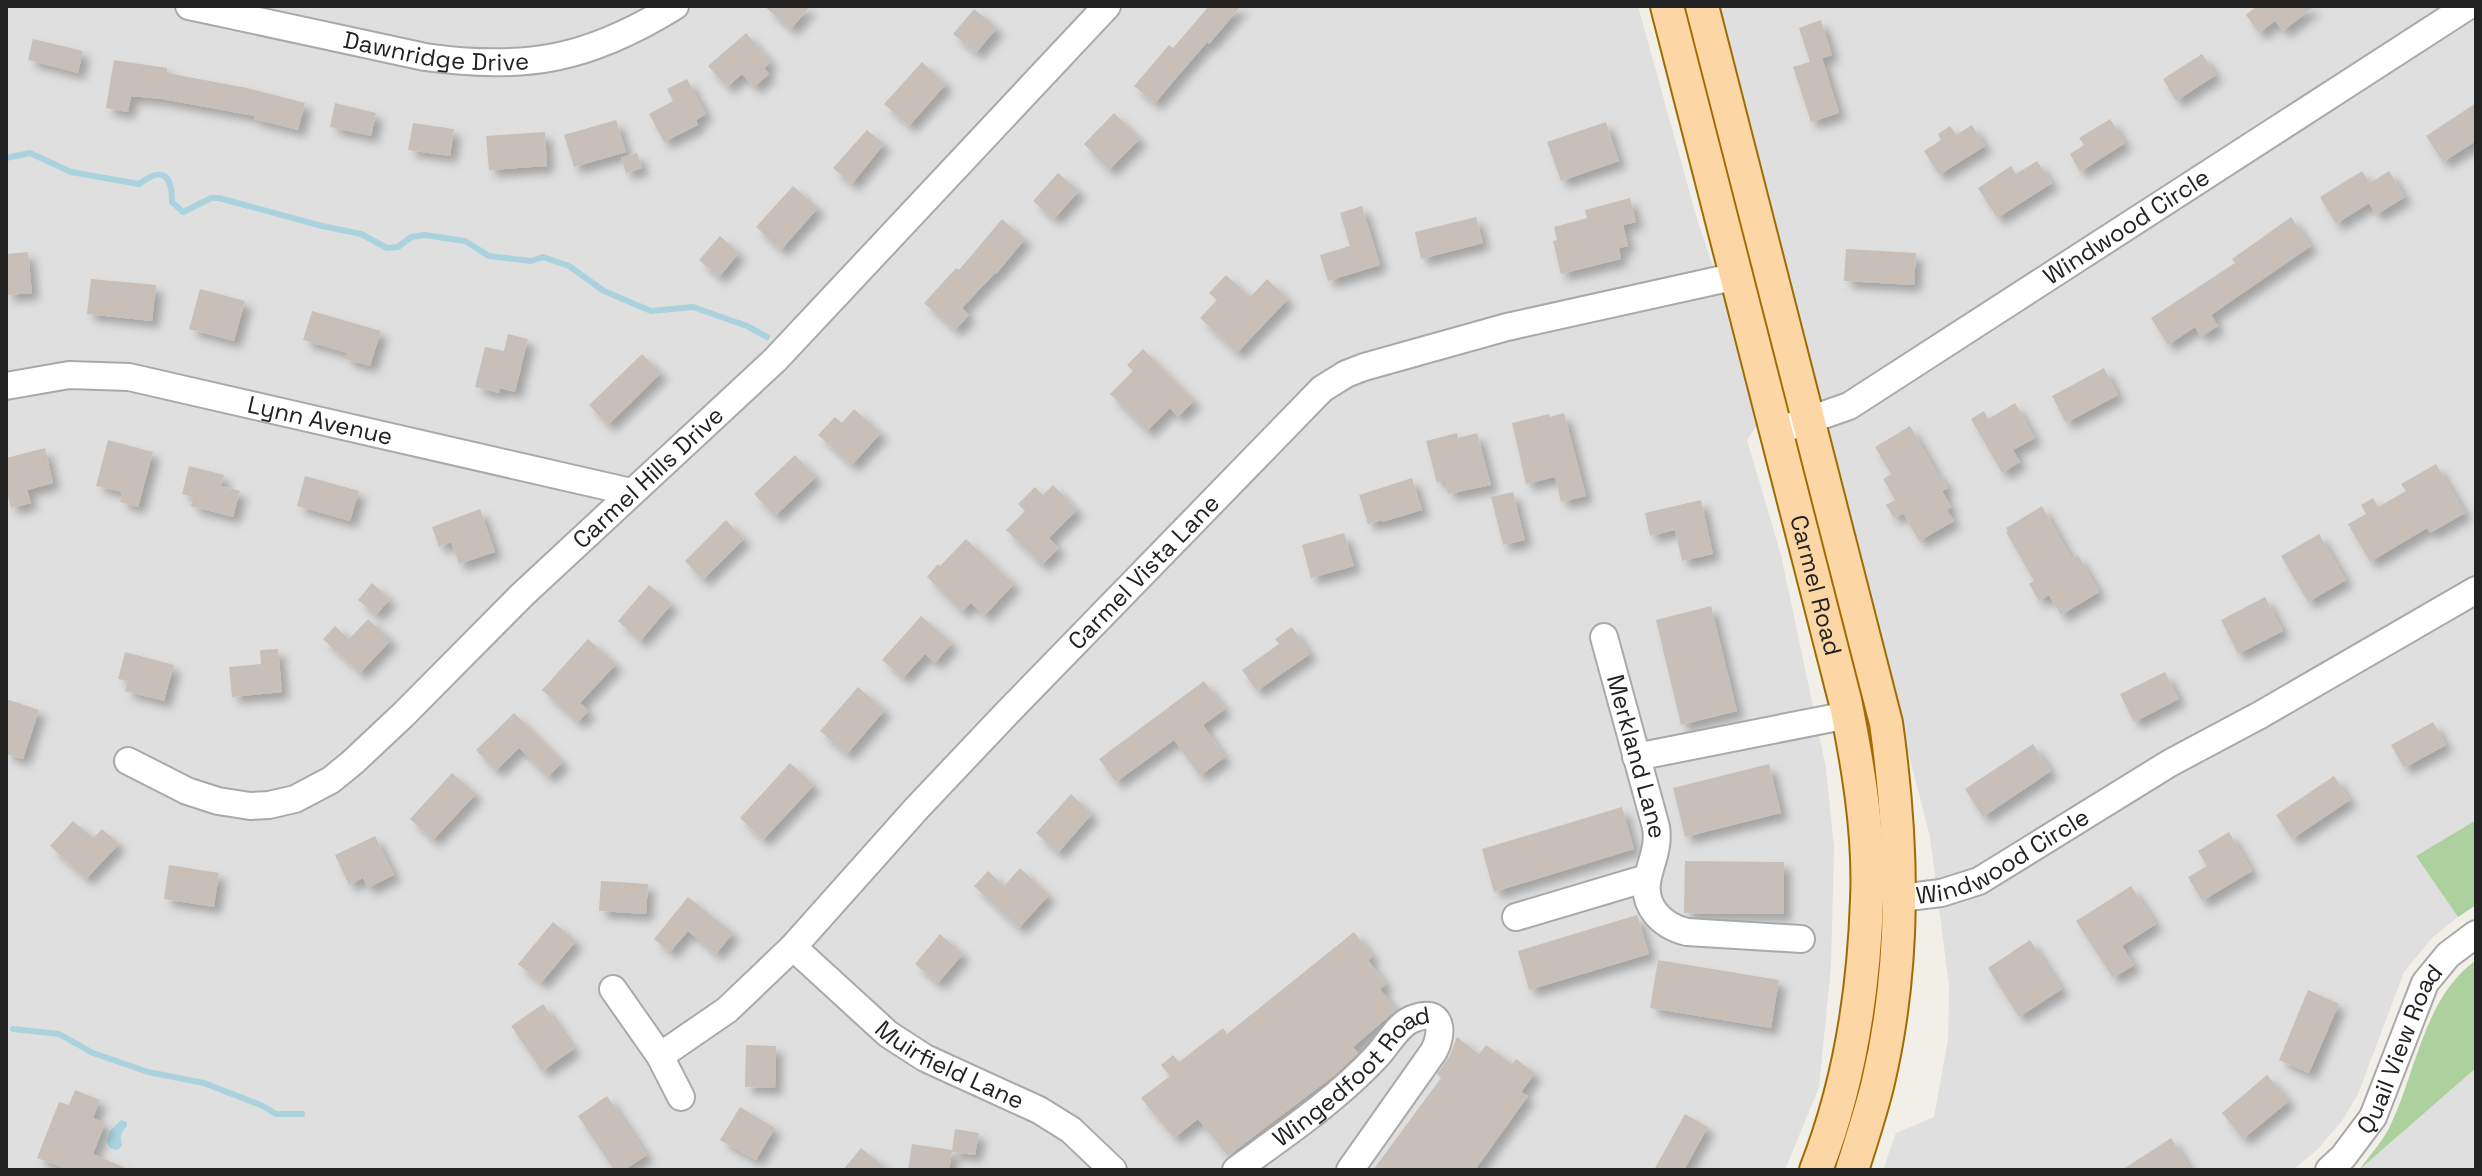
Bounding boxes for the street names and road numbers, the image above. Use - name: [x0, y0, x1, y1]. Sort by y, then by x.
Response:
- street label: Dawnridge Drive: [341, 24, 530, 78]
- street label: Windwood Circle: [2037, 161, 2215, 291]
- street label: Lynn Avenue: [245, 389, 396, 452]
- street label: Carmel Hills Drive: [566, 400, 730, 555]
- street label: Carmel Vista Lane: [1061, 488, 1226, 656]
- street label: Carmel Road: [1783, 511, 1849, 659]
- street label: Merkland Lane: [1600, 671, 1673, 840]
- street label: Windwood Circle: [1914, 801, 2095, 911]
- street label: Quail View Road: [2350, 958, 2449, 1140]
- street label: Wingedfoot Road: [1266, 999, 1432, 1153]
- street label: Muirfield Lane: [868, 1014, 1029, 1116]

